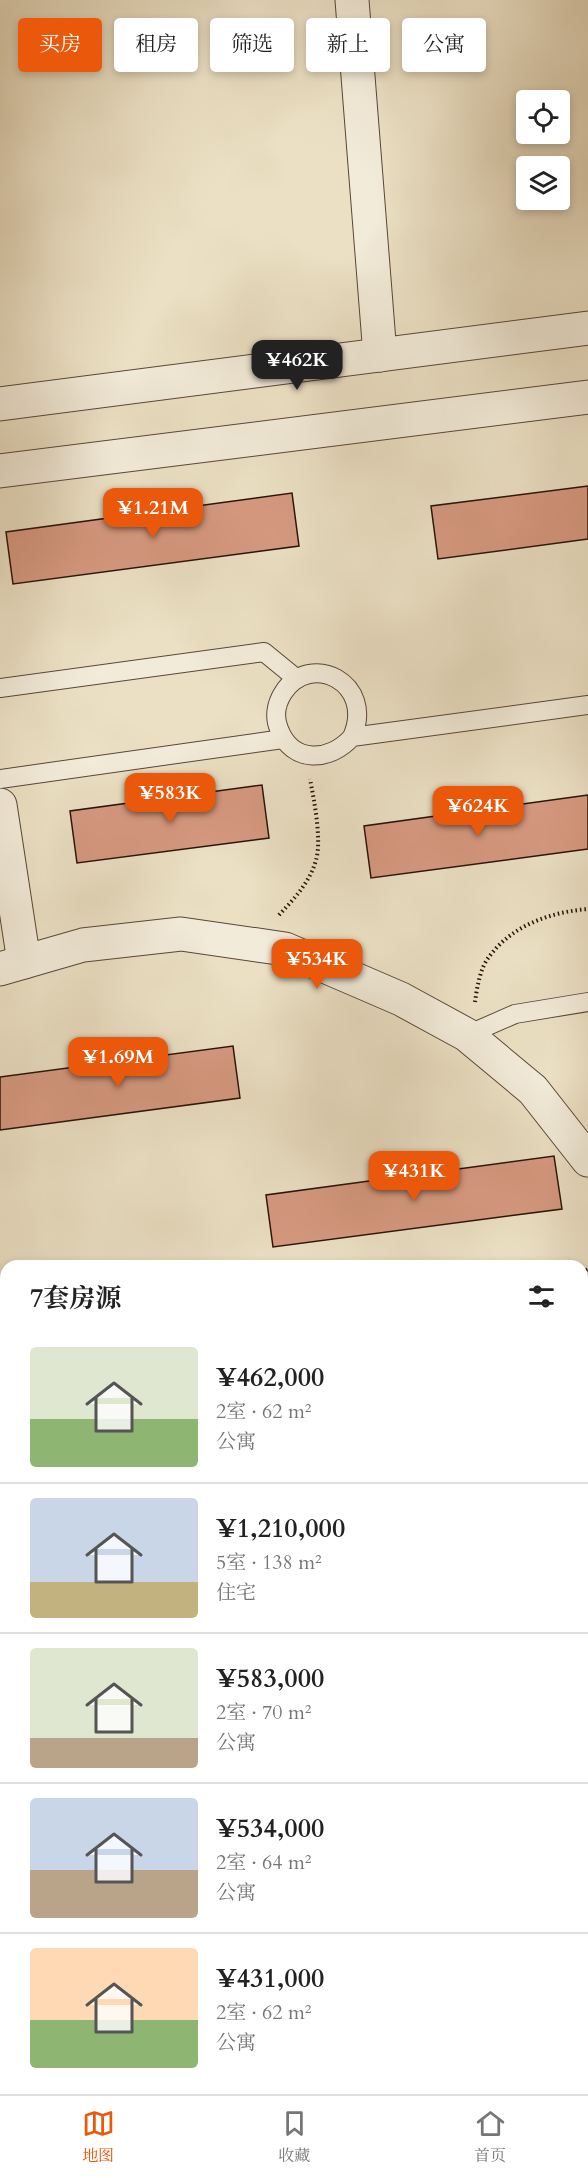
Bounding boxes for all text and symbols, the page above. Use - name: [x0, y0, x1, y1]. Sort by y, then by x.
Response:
- chip: 买房: [18, 18, 102, 72]
- chip: 租房: [114, 18, 198, 72]
- chip: 筛选: [210, 18, 294, 72]
- chip: 新上: [306, 18, 390, 72]
- chip: 公寓: [402, 18, 486, 72]
- map controls: [516, 90, 570, 210]
- button: locate: [516, 90, 570, 144]
- button: layers: [516, 156, 570, 210]
- pin: ¥462K: [255, 340, 339, 391]
- text: ¥462K: [266, 346, 328, 373]
- pin: ¥1.21M: [104, 488, 202, 539]
- text: ¥1.21M: [117, 494, 189, 521]
- pin: ¥583K: [128, 773, 212, 824]
- text: ¥583K: [139, 779, 201, 806]
- pin: ¥624K: [436, 786, 520, 837]
- text: ¥624K: [447, 792, 509, 819]
- pin: ¥534K: [275, 939, 359, 990]
- text: ¥534K: [286, 945, 348, 972]
- pin: ¥1.69M: [69, 1037, 167, 1088]
- text: ¥1.69M: [82, 1043, 154, 1070]
- pin: ¥431K: [372, 1151, 456, 1202]
- text: ¥431K: [383, 1157, 445, 1184]
- icon: filters: [525, 1280, 558, 1313]
- text: 7套房源: [30, 1281, 121, 1316]
- text: ¥462,000: [216, 1360, 324, 1395]
- icon: home: [78, 1371, 150, 1443]
- text: 2室 · 62 m²: [216, 1398, 312, 1425]
- text: 公寓: [216, 1428, 256, 1455]
- text: ¥1,210,000: [216, 1511, 345, 1546]
- icon: home: [78, 1522, 150, 1594]
- text: 5室 · 138 m²: [216, 1549, 322, 1576]
- text: 住宅: [216, 1579, 256, 1606]
- text: ¥583,000: [216, 1661, 324, 1696]
- icon: home: [78, 1672, 150, 1744]
- text: 2室 · 70 m²: [216, 1699, 312, 1726]
- text: 公寓: [216, 1729, 256, 1756]
- text: ¥534,000: [216, 1811, 324, 1846]
- icon: home: [78, 1822, 150, 1894]
- text: 2室 · 64 m²: [216, 1849, 312, 1876]
- text: 公寓: [216, 1879, 256, 1906]
- text: ¥431,000: [216, 1961, 324, 1996]
- icon: home: [78, 1972, 150, 2044]
- text: 2室 · 62 m²: [216, 1999, 312, 2026]
- text: 公寓: [216, 2029, 256, 2056]
- tab: 地图: [82, 2107, 115, 2167]
- tab: 收藏: [278, 2107, 311, 2167]
- tab: 首页: [474, 2107, 507, 2167]

